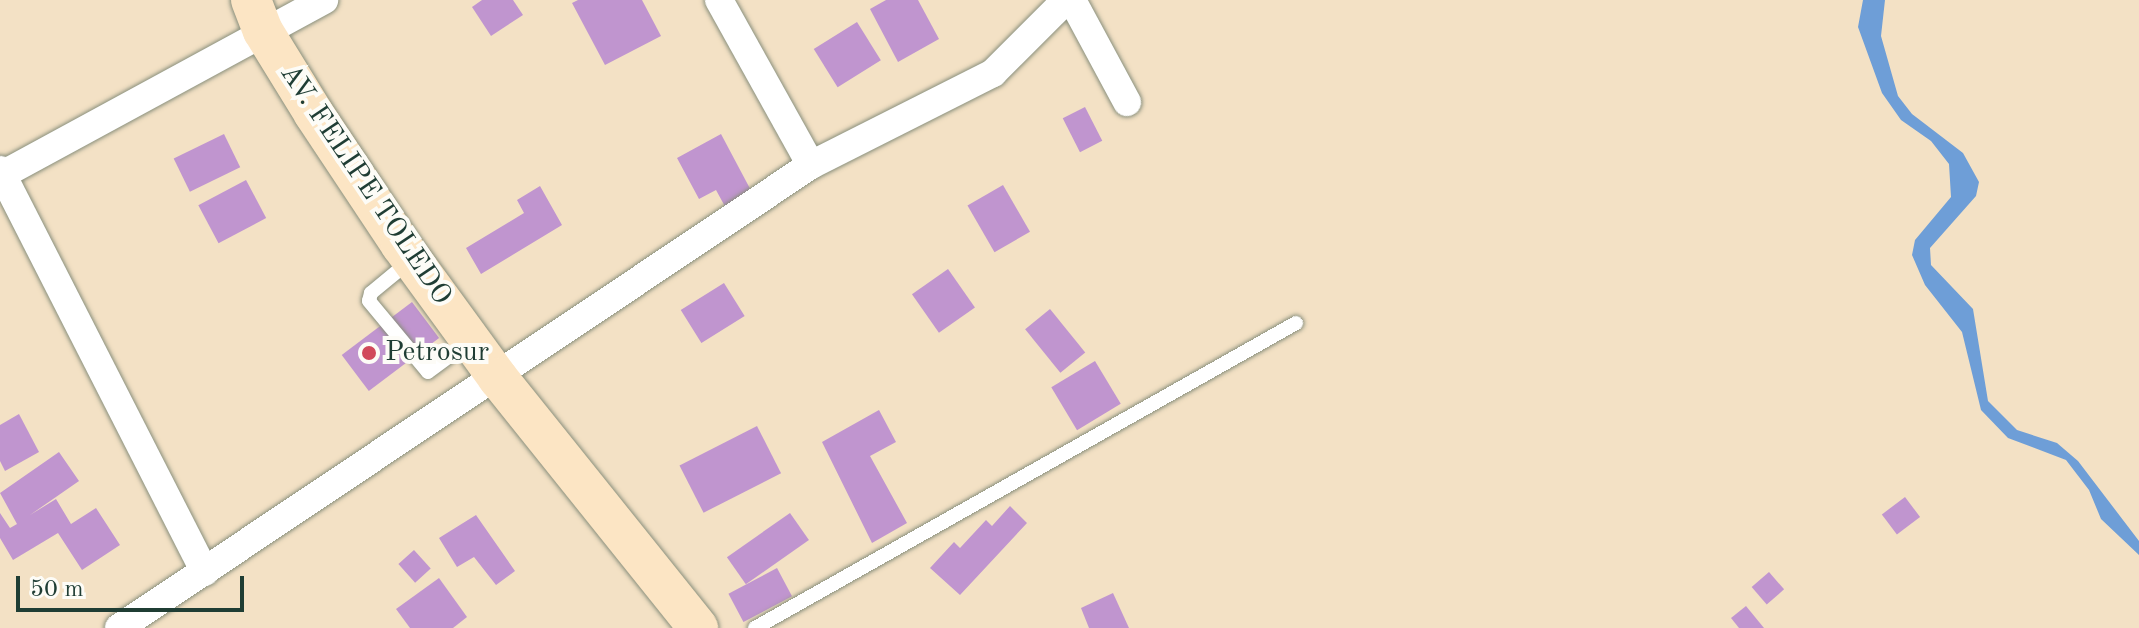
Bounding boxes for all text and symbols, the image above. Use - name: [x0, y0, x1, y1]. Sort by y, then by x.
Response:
- street label: AV. FELIPE TOLEDO: [272, 58, 458, 312]
- place label: Petrosur: [385, 336, 489, 370]
- marker: Petrosur: [360, 344, 378, 362]
- scale bar: [20, 560, 248, 610]
- text: 50 m: [30, 578, 84, 602]

